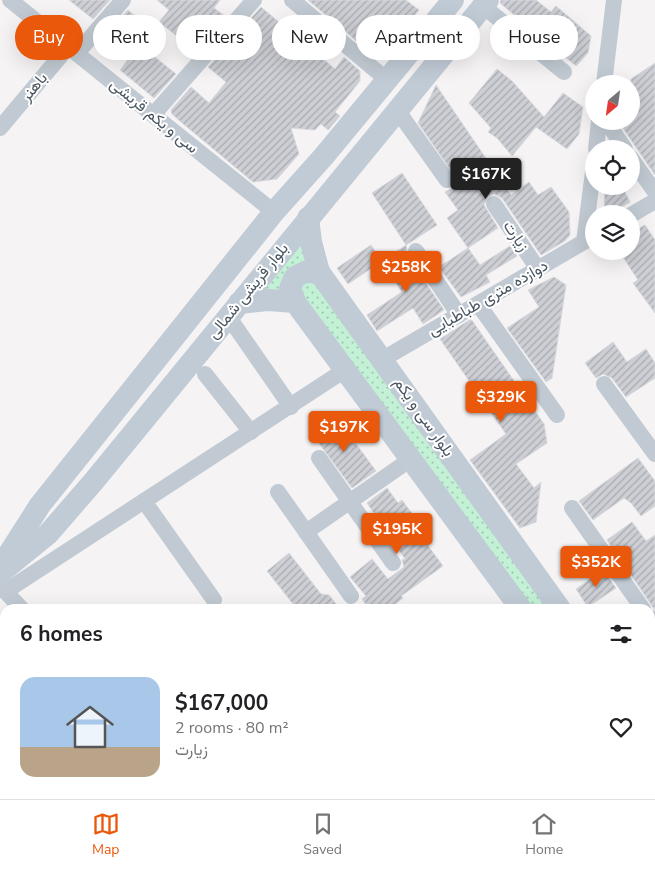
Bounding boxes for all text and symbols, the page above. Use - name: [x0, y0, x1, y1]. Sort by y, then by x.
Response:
- chip: Buy: [15, 15, 83, 60]
- chip: Rent: [93, 15, 166, 60]
- chip: Filters: [176, 15, 262, 60]
- chip: New: [272, 15, 346, 60]
- chip: Apartment: [356, 15, 480, 60]
- chip: House: [490, 15, 578, 60]
- street label: باهنر: [15, 68, 53, 107]
- street label: سی و یکم قریشی: [105, 73, 203, 159]
- north arrow: [585, 75, 640, 130]
- map controls: [585, 75, 640, 260]
- button: locate: [585, 140, 640, 195]
- pin: $167K: [451, 158, 521, 200]
- text: $167K: [461, 163, 511, 185]
- button: layers: [585, 205, 640, 260]
- street label: زیارت: [498, 216, 534, 256]
- street label: بلوار قریشی شمالی: [202, 238, 294, 344]
- pin: $258K: [371, 250, 441, 293]
- street label: دوازده متری طباطبایی: [424, 255, 552, 341]
- text: $258K: [381, 256, 431, 278]
- street label: بلوار سی و یکم: [389, 373, 459, 461]
- pin: $329K: [466, 380, 536, 423]
- text: $329K: [476, 386, 526, 408]
- pin: $197K: [309, 410, 379, 453]
- text: $197K: [319, 416, 369, 438]
- pin: $195K: [362, 512, 432, 555]
- text: $195K: [372, 518, 422, 540]
- pin: $352K: [561, 546, 631, 588]
- text: $352K: [571, 551, 621, 573]
- text: 6 homes: [20, 620, 103, 648]
- icon: filters: [607, 620, 635, 648]
- text: $167,000: [175, 689, 268, 717]
- icon: home: [60, 697, 120, 757]
- icon: heart: [607, 713, 635, 741]
- text: 2 rooms · 80 m²: [175, 717, 288, 739]
- text: زیارت: [175, 739, 208, 761]
- tab: Map: [92, 810, 120, 859]
- tab: Saved: [303, 810, 342, 859]
- tab: Home: [525, 810, 563, 859]

